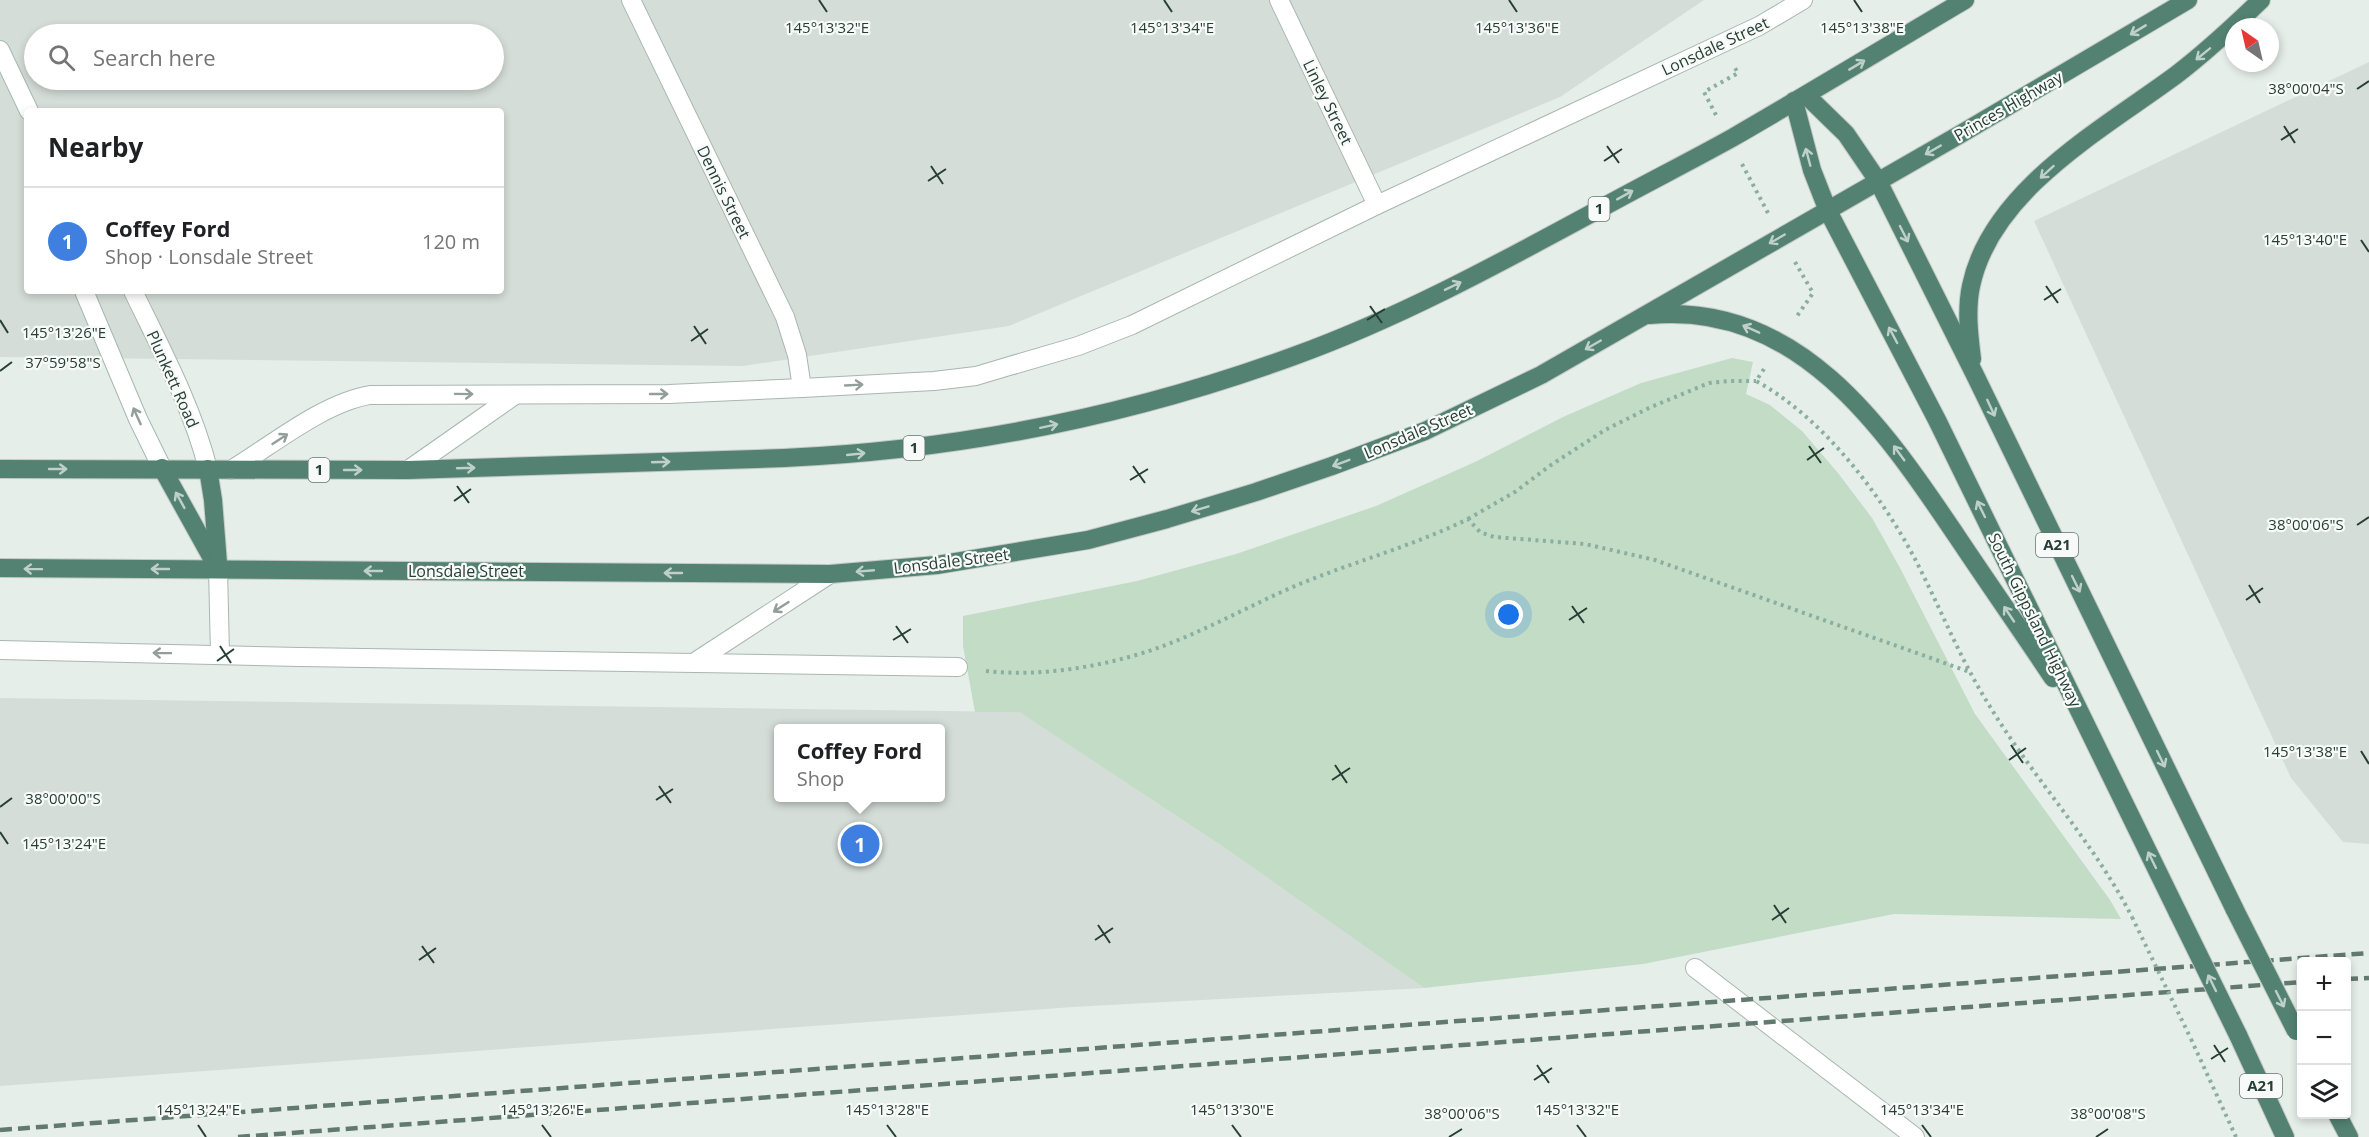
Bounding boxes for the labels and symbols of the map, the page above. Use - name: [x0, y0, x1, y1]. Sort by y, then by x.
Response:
- street label: Lonsdale Street: [1658, 11, 1772, 80]
- text: 145°13'32"E: [785, 17, 869, 37]
- text: 145°13'34"E: [1130, 17, 1214, 37]
- text: 145°13'36"E: [1475, 17, 1559, 37]
- text: 145°13'38"E: [1820, 17, 1904, 37]
- north arrow: [2225, 18, 2279, 72]
- one-way arrow: [2129, 24, 2146, 36]
- one-way arrow: [2195, 48, 2211, 61]
- street label: Linley Street: [1298, 56, 1358, 148]
- one-way arrow: [1848, 58, 1865, 70]
- street label: Princes Highway: [1950, 65, 2067, 146]
- text: 38°00'04"S: [2268, 78, 2344, 98]
- street label: Dennis Street: [692, 142, 756, 242]
- one-way arrow: [1925, 144, 1942, 156]
- one-way arrow: [1802, 148, 1814, 167]
- one-way arrow: [2040, 165, 2055, 179]
- one-way arrow: [1616, 189, 1634, 200]
- road number: 1: [1588, 197, 1610, 221]
- one-way arrow: [1899, 224, 1910, 242]
- text: 145°13'40"E: [2263, 229, 2347, 249]
- one-way arrow: [1769, 234, 1786, 246]
- one-way arrow: [1443, 279, 1461, 291]
- text: 145°13'26"E: [22, 322, 106, 342]
- one-way arrow: [1742, 323, 1761, 334]
- one-way arrow: [1887, 326, 1899, 344]
- street label: Plunkett Road: [142, 327, 204, 431]
- one-way arrow: [1585, 339, 1602, 351]
- text: 37°59'58"S: [25, 352, 101, 372]
- one-way arrow: [843, 380, 863, 391]
- one-way arrow: [649, 388, 669, 400]
- one-way arrow: [454, 389, 474, 400]
- street label: Lonsdale Street: [1360, 398, 1476, 464]
- one-way arrow: [1985, 399, 1997, 417]
- one-way arrow: [130, 407, 142, 425]
- one-way arrow: [1038, 420, 1058, 431]
- one-way arrow: [272, 433, 288, 445]
- road number: 1: [904, 436, 924, 460]
- one-way arrow: [1893, 445, 1905, 461]
- one-way arrow: [845, 448, 865, 459]
- one-way arrow: [651, 456, 671, 468]
- road number: 1: [308, 458, 330, 482]
- one-way arrow: [1332, 458, 1351, 469]
- one-way arrow: [456, 462, 476, 474]
- one-way arrow: [48, 463, 68, 475]
- one-way arrow: [342, 464, 362, 476]
- one-way arrow: [174, 492, 185, 510]
- one-way arrow: [1974, 501, 1986, 519]
- one-way arrow: [1191, 504, 1210, 515]
- text: 38°00'06"S: [2268, 514, 2344, 534]
- street label: South Gippsland Highway: [1983, 529, 2087, 712]
- road number: A21: [2036, 533, 2078, 557]
- street label: Lonsdale Street: [892, 543, 1010, 579]
- street label: Lonsdale Street: [408, 560, 524, 582]
- one-way arrow: [24, 563, 44, 574]
- one-way arrow: [150, 563, 170, 575]
- one-way arrow: [364, 565, 384, 577]
- one-way arrow: [855, 566, 875, 577]
- one-way arrow: [664, 567, 684, 578]
- one-way arrow: [2071, 574, 2082, 592]
- your location: [1494, 600, 1523, 629]
- one-way arrow: [773, 601, 790, 613]
- one-way arrow: [2003, 606, 2015, 622]
- one-way arrow: [152, 647, 172, 659]
- text: 145°13'38"E: [2263, 741, 2347, 761]
- one-way arrow: [2156, 749, 2168, 767]
- text: 38°00'00"S: [25, 788, 101, 808]
- pin: 1: [840, 822, 880, 866]
- text: 145°13'24"E: [22, 833, 106, 853]
- one-way arrow: [2146, 852, 2157, 870]
- one-way arrow: [2206, 974, 2218, 992]
- one-way arrow: [2275, 990, 2286, 1008]
- road number: A21: [2240, 1074, 2282, 1098]
- text: 145°13'24"E: [156, 1099, 240, 1119]
- text: 145°13'26"E: [500, 1099, 584, 1119]
- text: 145°13'28"E: [845, 1099, 929, 1119]
- text: 145°13'30"E: [1190, 1099, 1274, 1119]
- text: 145°13'32"E: [1535, 1099, 1619, 1119]
- text: 145°13'34"E: [1880, 1099, 1964, 1119]
- text: 38°00'06"S: [1424, 1103, 1500, 1123]
- text: 38°00'08"S: [2070, 1103, 2146, 1123]

